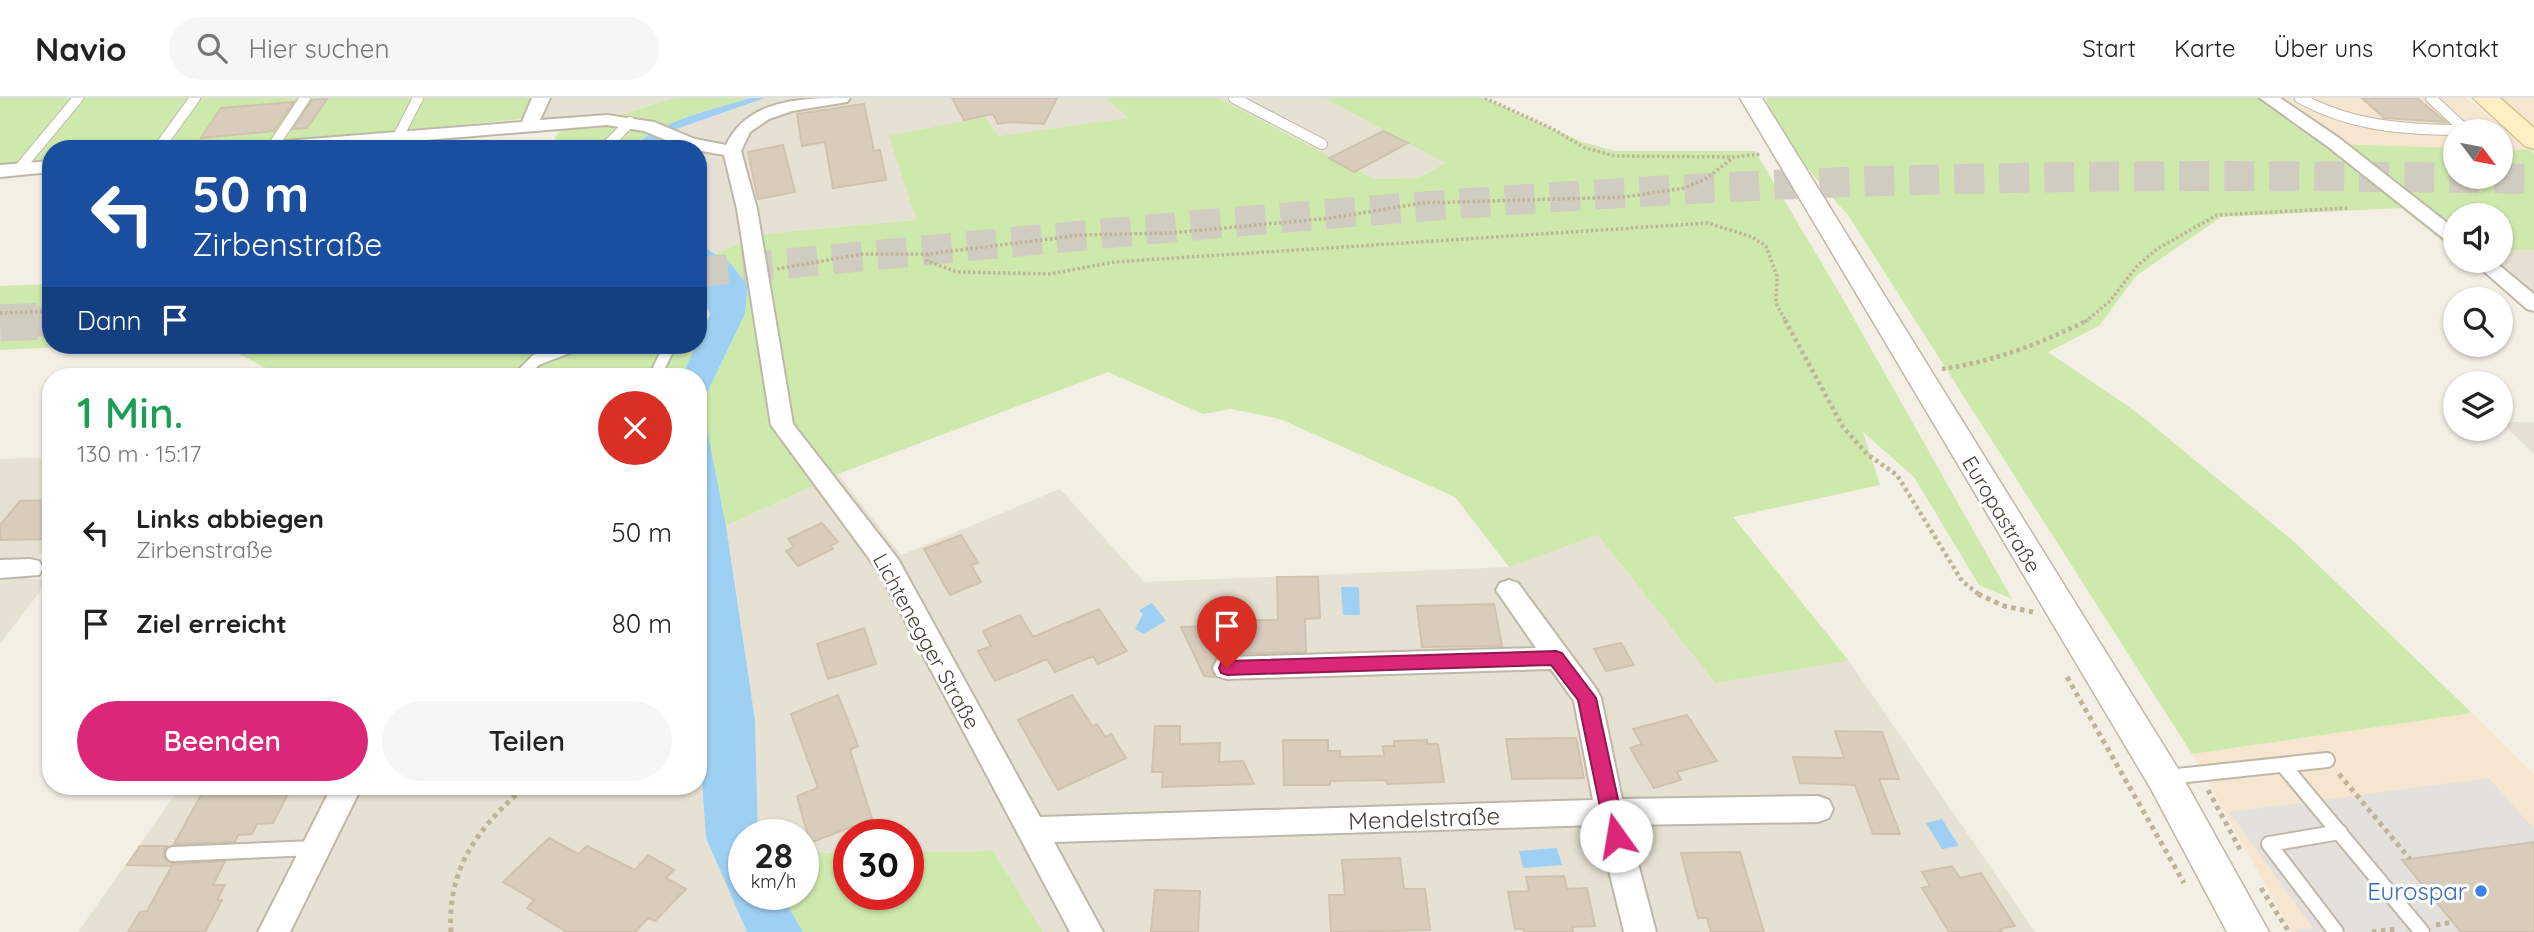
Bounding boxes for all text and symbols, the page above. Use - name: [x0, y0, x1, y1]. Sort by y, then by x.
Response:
- search box: [169, 17, 659, 80]
- text: Navio: [35, 28, 127, 69]
- icon: search: [193, 29, 231, 67]
- text: Hier suchen: [249, 32, 390, 65]
- text: Start: [2082, 33, 2136, 63]
- text: Karte: [2174, 33, 2235, 63]
- text: Über uns: [2273, 33, 2373, 63]
- text: Kontakt: [2411, 33, 2499, 63]
- north arrow: [2443, 119, 2513, 189]
- map controls: [2443, 119, 2513, 441]
- text: 50 m: [192, 163, 309, 224]
- icon: left: [77, 168, 168, 259]
- button: sound: [2443, 203, 2513, 273]
- text: Zirbenstraße: [192, 224, 382, 264]
- button: search: [2443, 287, 2513, 357]
- icon: arrive: [156, 301, 194, 339]
- text: Dann: [77, 304, 142, 337]
- button: layers: [2443, 371, 2513, 441]
- text: 1 Min.: [77, 386, 183, 439]
- button: close: [598, 391, 672, 465]
- text: 130 m · 15:17: [77, 439, 201, 468]
- street label: Europastraße: [1957, 451, 2047, 577]
- text: Links abbiegen: [136, 502, 324, 535]
- icon: left: [77, 514, 115, 552]
- text: 50 m: [612, 516, 672, 549]
- text: Zirbenstraße: [136, 535, 273, 564]
- street label: Lichtenegger Straße: [868, 549, 986, 733]
- pin: [1197, 596, 1257, 668]
- icon: arrive: [77, 605, 115, 643]
- text: Ziel erreicht: [136, 607, 287, 640]
- text: 80 m: [612, 607, 672, 640]
- icon: arrive: [1208, 607, 1246, 645]
- button: Beenden: [77, 701, 368, 781]
- button: Teilen: [382, 701, 672, 781]
- position arrow: [1579, 799, 1653, 873]
- street label: Mendelstraße: [1348, 800, 1500, 836]
- speed limit sign: 30: [833, 819, 924, 910]
- text: 28: [754, 833, 793, 877]
- text: km/h: [751, 870, 796, 893]
- place label: Eurospar: [2367, 876, 2467, 906]
- marker: Eurospar: [2473, 883, 2489, 899]

